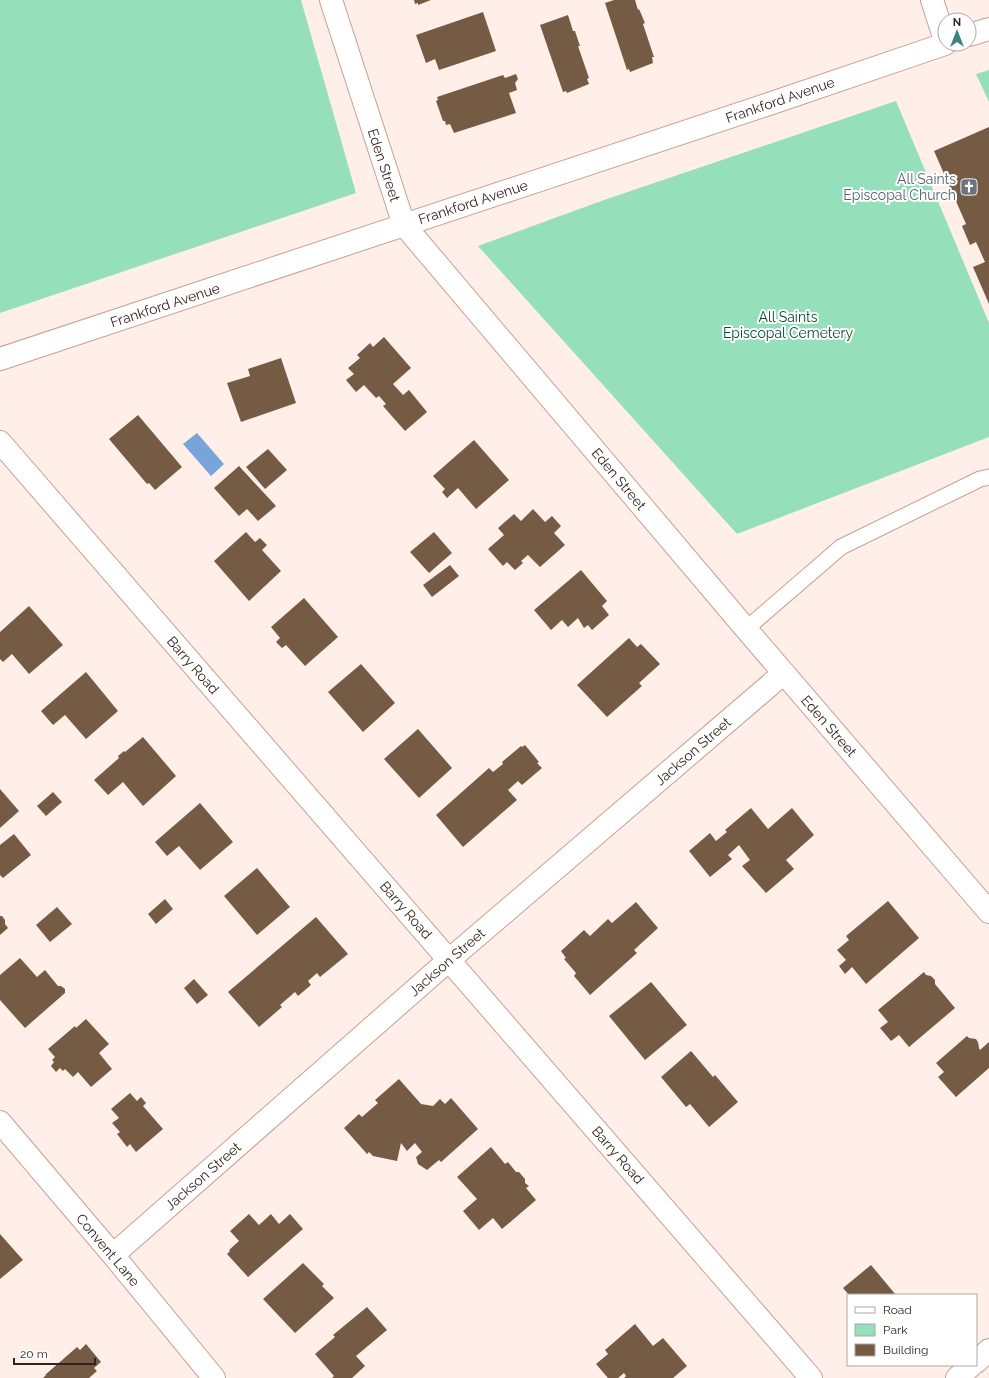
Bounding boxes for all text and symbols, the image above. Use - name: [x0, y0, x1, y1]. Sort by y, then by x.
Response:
- north arrow: [937, 12, 977, 52]
- text: N: [953, 16, 961, 29]
- street label: Frankford Avenue: [723, 74, 837, 126]
- street label: Eden Street: [365, 126, 403, 204]
- place label: All Saints Episcopal Church: [843, 171, 956, 203]
- street label: Frankford Avenue: [416, 177, 530, 227]
- church icon: All Saints Episcopal Church: [959, 177, 979, 197]
- street label: Frankford Avenue: [108, 280, 222, 330]
- park label: All Saints Episcopal Cemetery: [723, 309, 854, 341]
- street label: Eden Street: [589, 445, 650, 513]
- street label: Barry Road: [164, 633, 222, 697]
- street label: Eden Street: [798, 692, 860, 760]
- street label: Jackson Street: [652, 714, 734, 788]
- street label: Barry Road: [377, 878, 435, 942]
- street label: Jackson Street: [406, 925, 488, 999]
- street label: Barry Road: [589, 1123, 647, 1187]
- street label: Jackson Street: [162, 1139, 244, 1213]
- street label: Convent Lane: [73, 1210, 143, 1290]
- legend: [847, 1294, 977, 1366]
- text: Road: [883, 1303, 912, 1317]
- text: Park: [883, 1323, 908, 1337]
- scale bar: [14, 1340, 95, 1366]
- text: Building: [883, 1343, 929, 1357]
- text: 20 m: [20, 1347, 48, 1361]

